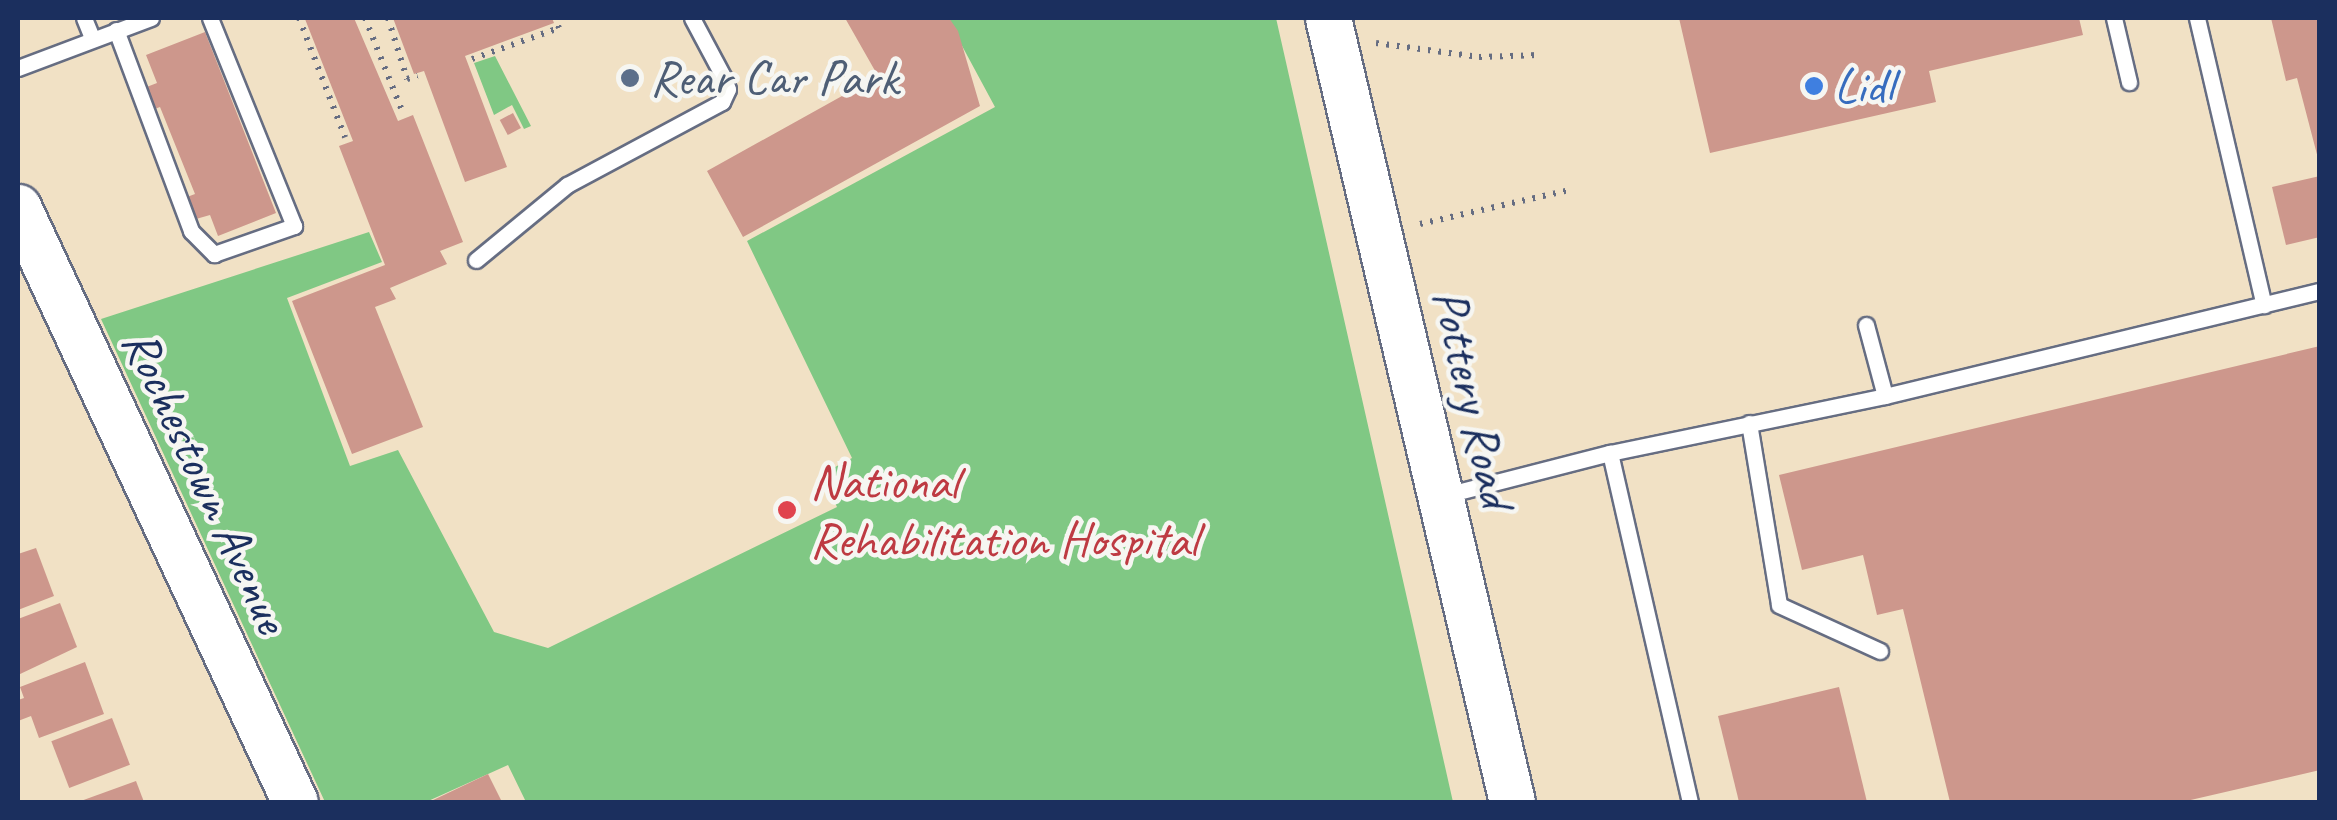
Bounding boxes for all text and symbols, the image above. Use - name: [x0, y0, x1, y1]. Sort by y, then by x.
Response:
- place label: Rear Car Park: [650, 48, 898, 108]
- place label: Lidl: [1834, 56, 1893, 116]
- marker: Rear Car Park: [619, 67, 641, 89]
- marker: Lidl: [1803, 75, 1825, 97]
- street label: Pottery Road: [1419, 284, 1527, 512]
- street label: Rochestown Avenue: [110, 320, 302, 642]
- place label: National Rehabilitation Hospital: [810, 451, 1196, 568]
- marker: National Rehabilitation Hospital: [774, 497, 800, 523]

